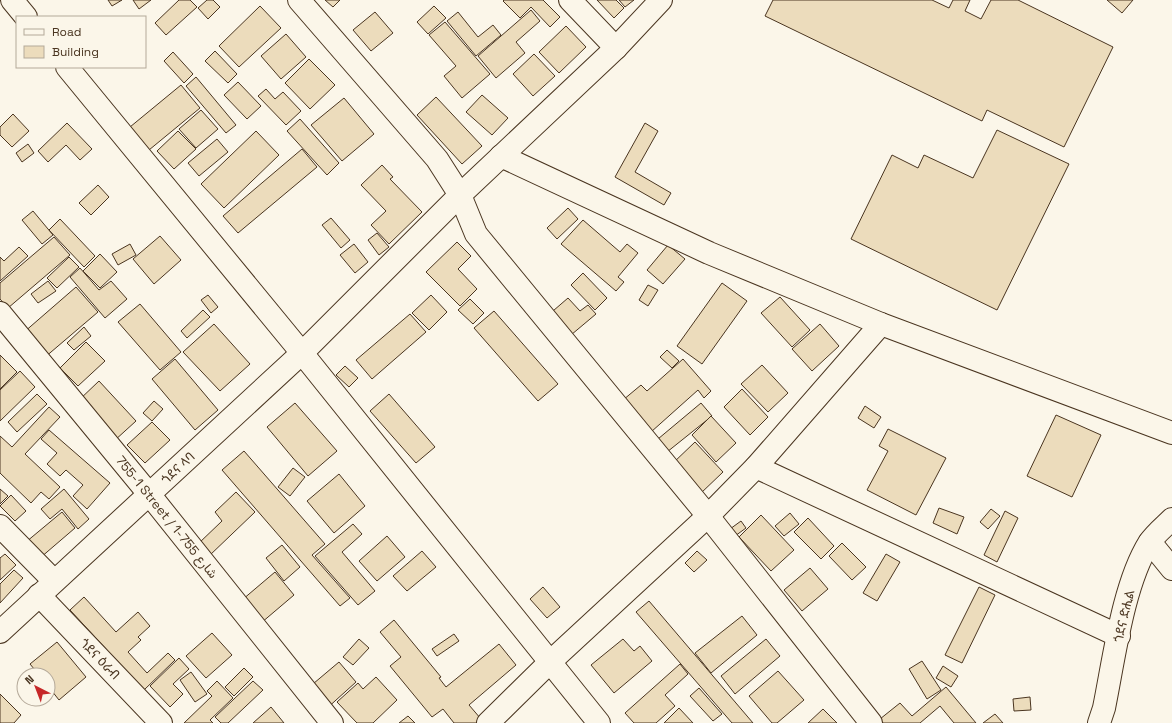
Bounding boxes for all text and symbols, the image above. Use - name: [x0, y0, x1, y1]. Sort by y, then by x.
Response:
- legend: [16, 16, 146, 68]
- text: Road: [52, 24, 81, 40]
- text: Building: [52, 44, 99, 60]
- street label: ጎደና ላባ: [158, 448, 198, 488]
- street label: 755-1 Street / شارع 755-1: [112, 452, 222, 582]
- street label: ጎደና ድሒል: [1110, 588, 1138, 644]
- street label: ጎደና ዕራብ: [76, 635, 124, 683]
- north arrow: [16, 667, 56, 707]
- text: N: [22, 672, 37, 687]

